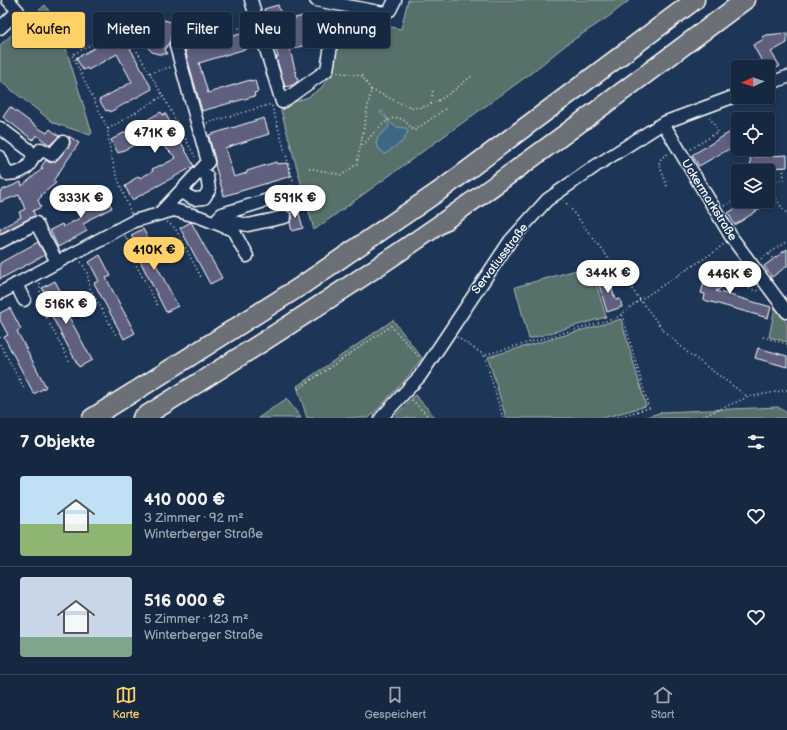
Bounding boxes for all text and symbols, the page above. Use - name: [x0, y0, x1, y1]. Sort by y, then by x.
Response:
- chip: Kaufen: [12, 12, 85, 48]
- chip: Mieten: [93, 12, 164, 48]
- chip: Filter: [172, 12, 232, 48]
- chip: Neu: [240, 12, 295, 48]
- chip: Wohnung: [303, 12, 390, 48]
- north arrow: [731, 60, 775, 104]
- map controls: [731, 60, 775, 208]
- button: locate: [731, 112, 775, 156]
- pin: 471K €: [122, 120, 188, 154]
- text: 471K €: [134, 125, 176, 141]
- street label: Uckermarkstraße: [678, 156, 740, 244]
- button: layers: [731, 164, 775, 208]
- pin: 333K €: [48, 185, 114, 219]
- pin: 591K €: [262, 185, 328, 219]
- text: 333K €: [59, 190, 103, 206]
- text: 591K €: [274, 190, 316, 206]
- street label: Servatiusstraße: [469, 221, 531, 297]
- pin: 410K €: [121, 237, 187, 271]
- text: 410K €: [132, 242, 176, 258]
- pin: 344K €: [575, 260, 641, 294]
- pin: 446K €: [697, 261, 763, 295]
- text: 344K €: [585, 265, 631, 281]
- text: 446K €: [707, 266, 753, 282]
- pin: 516K €: [33, 291, 99, 325]
- text: 516K €: [44, 296, 88, 312]
- icon: filters: [745, 431, 767, 453]
- text: 7 Objekte: [20, 432, 95, 452]
- text: 410 000 €: [144, 490, 225, 510]
- icon: home: [52, 492, 100, 540]
- icon: heart: [745, 505, 767, 527]
- text: 3 Zimmer · 92 m²: [144, 510, 244, 526]
- text: Winterberger Straße: [144, 526, 263, 542]
- text: 516 000 €: [144, 591, 225, 611]
- icon: home: [52, 593, 100, 641]
- icon: heart: [745, 606, 767, 628]
- text: 5 Zimmer · 123 m²: [144, 611, 249, 627]
- text: Winterberger Straße: [144, 627, 263, 643]
- tab: Karte: [113, 684, 139, 721]
- tab: Gespeichert: [364, 684, 426, 721]
- tab: Start: [651, 684, 674, 721]

